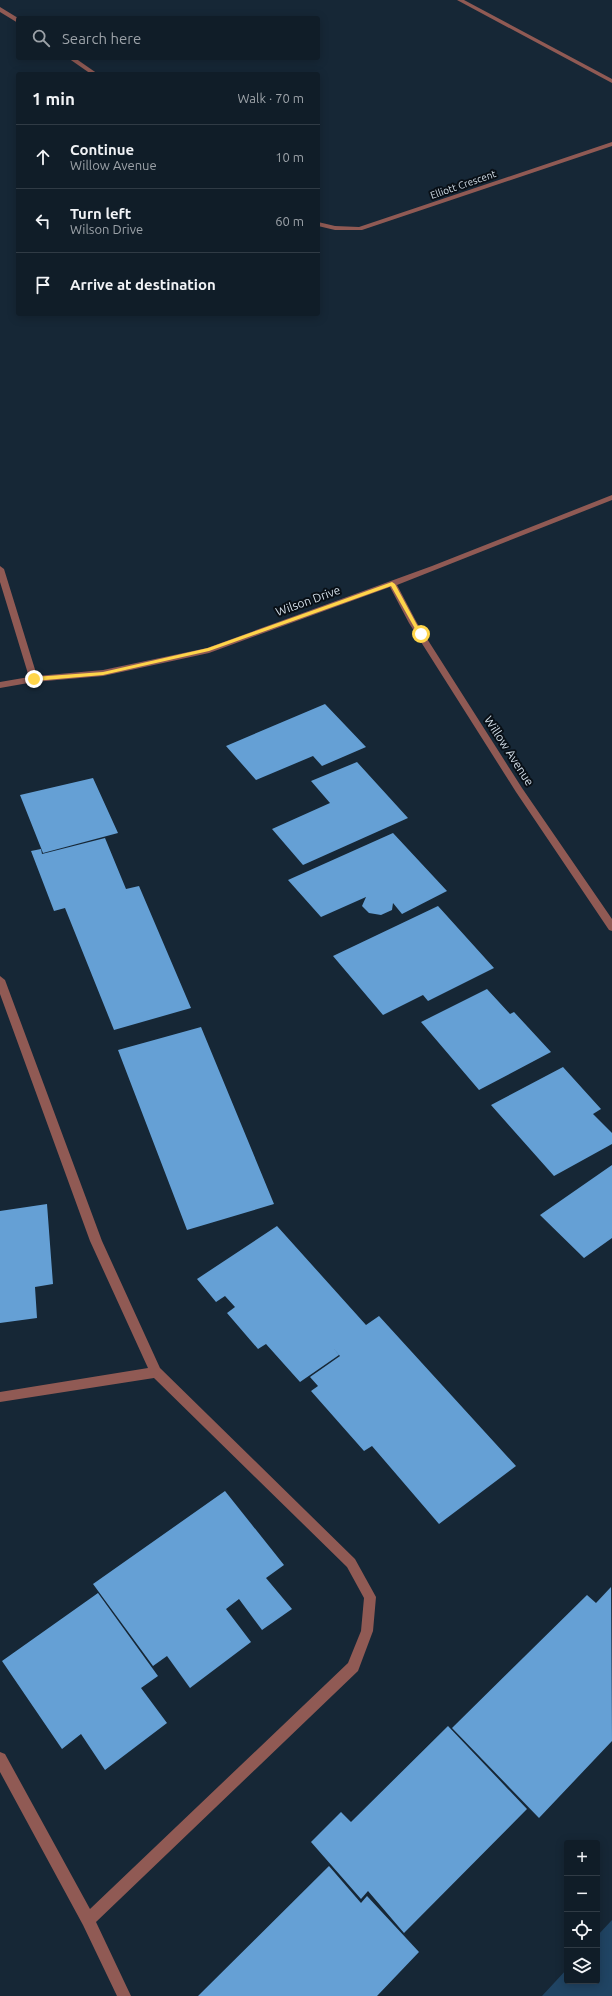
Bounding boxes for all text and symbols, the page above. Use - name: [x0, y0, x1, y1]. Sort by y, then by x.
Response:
- search box: [16, 16, 320, 60]
- icon: search: [30, 27, 52, 49]
- text: Search here: [62, 30, 141, 47]
- text: 1 min: [32, 89, 75, 108]
- text: Walk · 70 m: [238, 91, 304, 105]
- text: Continue: [70, 141, 134, 158]
- icon: ahead: [32, 146, 54, 168]
- text: 10 m: [275, 150, 304, 164]
- text: Willow Avenue: [70, 158, 157, 172]
- street label: Elliott Crescent: [429, 168, 498, 201]
- text: Turn left: [70, 205, 131, 222]
- icon: left: [32, 210, 54, 232]
- text: 60 m: [275, 214, 304, 228]
- text: Wilson Drive: [70, 222, 143, 236]
- icon: arrive: [32, 274, 54, 296]
- text: Arrive at destination: [70, 276, 216, 293]
- street label: Wilson Drive: [274, 583, 342, 618]
- route start: [412, 625, 430, 643]
- route end: [25, 670, 43, 688]
- street label: Willow Avenue: [482, 714, 537, 788]
- map controls: [564, 1840, 600, 1984]
- button: +: [564, 1840, 600, 1876]
- button: −: [564, 1876, 600, 1912]
- button: locate: [564, 1912, 600, 1948]
- button: layers: [564, 1948, 600, 1984]

